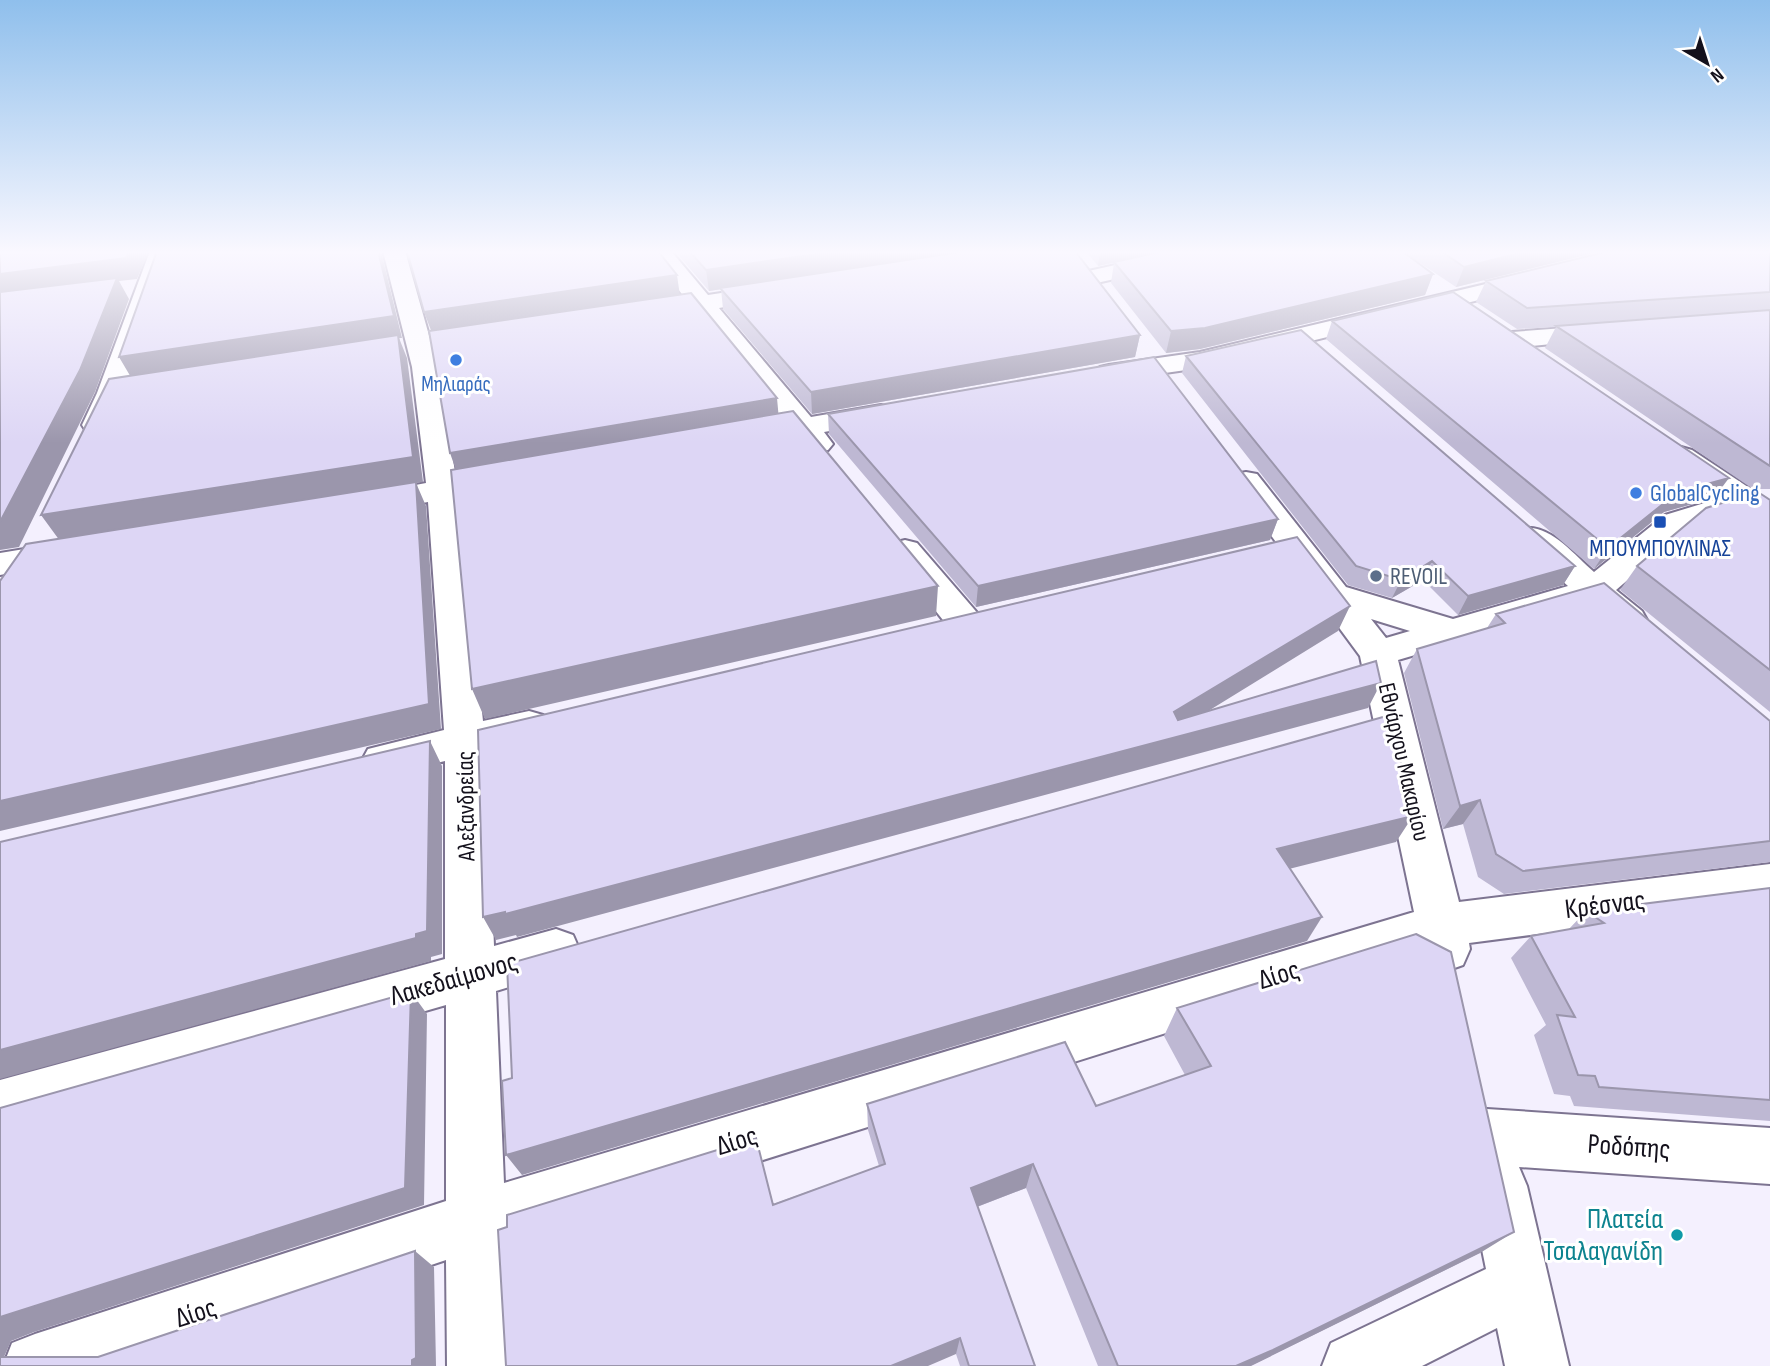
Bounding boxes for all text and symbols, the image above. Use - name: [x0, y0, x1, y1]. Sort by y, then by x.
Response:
- north arrow: [1672, 28, 1742, 98]
- text: N: [1706, 63, 1728, 87]
- marker: Μηλιαράς: [448, 352, 464, 368]
- place label: Μηλιαράς: [421, 372, 491, 397]
- place label: GlobalCycling: [1650, 479, 1760, 508]
- marker: GlobalCycling: [1628, 485, 1644, 501]
- marker: ΜΠΟΥΜΠΟΥΛΙΝΑΣ: [1652, 514, 1668, 530]
- place label: ΜΠΟΥΜΠΟΥΛΙΝΑΣ: [1589, 534, 1731, 563]
- place label: REVOIL: [1390, 562, 1447, 591]
- marker: REVOIL: [1368, 568, 1384, 584]
- street label: Εθνάρχου Μακαρίου: [1372, 680, 1436, 844]
- street label: Αλεξανδρείας: [451, 751, 481, 862]
- street label: Κρέσνας: [1563, 884, 1647, 926]
- street label: Λακεδαίμονος: [385, 945, 522, 1013]
- street label: Δίος: [1254, 953, 1304, 997]
- street label: Δίος: [712, 1119, 762, 1163]
- street label: Ροδόπης: [1587, 1128, 1671, 1166]
- place label: Πλατεία Τσαλαγανίδη: [1543, 1203, 1663, 1268]
- marker: Πλατεία Τσαλαγανίδη: [1669, 1227, 1685, 1243]
- street label: Δίος: [171, 1291, 221, 1335]

